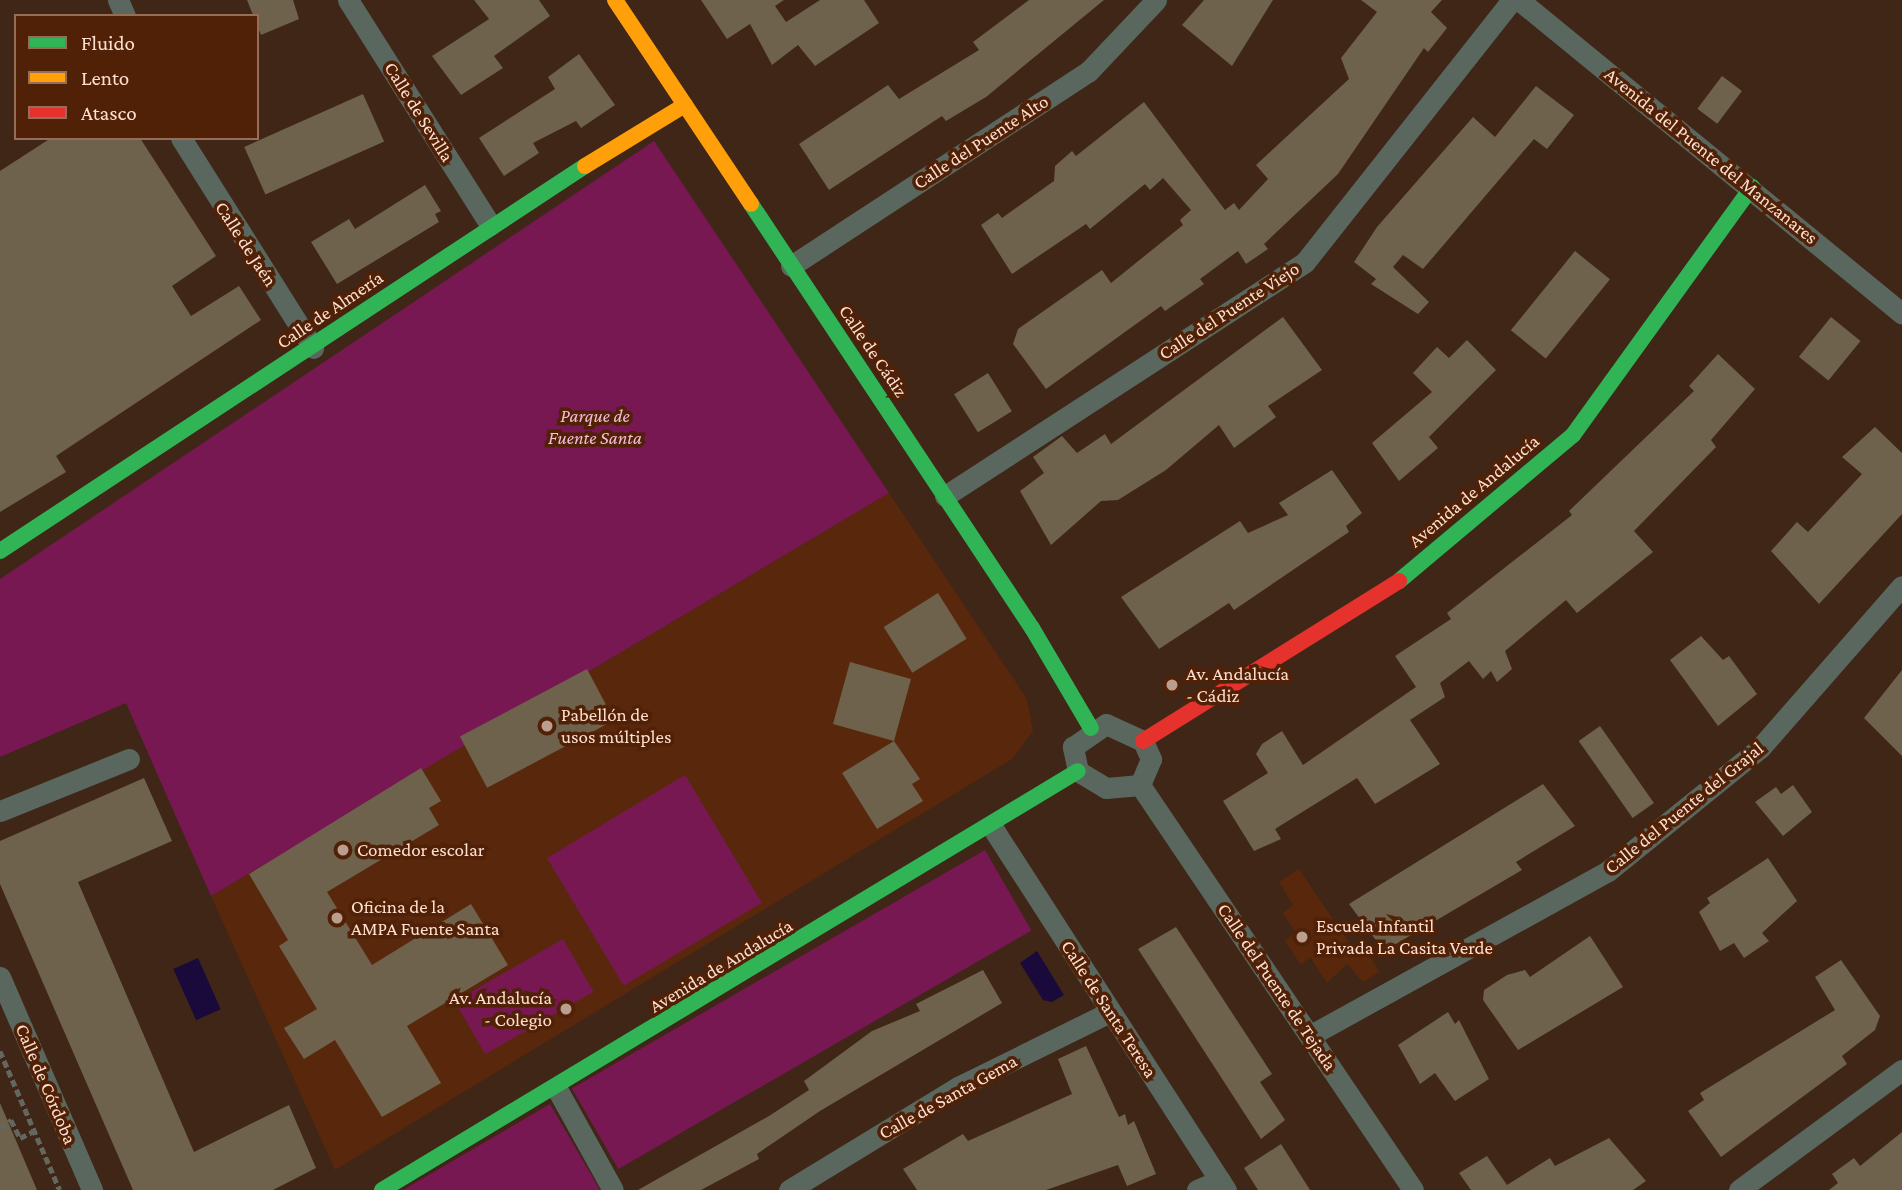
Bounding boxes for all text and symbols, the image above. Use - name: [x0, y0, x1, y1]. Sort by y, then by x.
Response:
- legend: [14, 14, 259, 140]
- text: Fluido: [81, 31, 135, 55]
- street label: Calle de Sevilla: [379, 58, 459, 166]
- street label: Avenida del Puente del Manzanares: [1600, 63, 1822, 249]
- text: Lento: [81, 66, 129, 90]
- street label: Calle del Puente Alto: [909, 90, 1053, 194]
- text: Atasco: [81, 101, 137, 125]
- street label: Calle de Jaén: [210, 197, 282, 291]
- street label: Calle del Puente Viejo: [1154, 257, 1304, 365]
- street label: Calle de Almería: [272, 266, 388, 354]
- street label: Calle de Cádiz: [834, 300, 912, 402]
- park label: Parque de Fuente Santa: [548, 405, 642, 449]
- street label: Avenida de Andalucía: [1404, 430, 1544, 552]
- place label: Av. Andalucía - Cádiz: [1186, 663, 1289, 707]
- marker: Av. Andalucía - Cádiz: [1164, 677, 1180, 693]
- place label: Pabellón de usos múltiples: [561, 704, 671, 748]
- marker: Pabellón de usos múltiples: [539, 718, 555, 734]
- street label: Calle del Puente del Grajal: [1600, 737, 1768, 879]
- place label: Comedor escolar: [357, 839, 484, 861]
- marker: Comedor escolar: [335, 842, 351, 858]
- place label: Oficina de la AMPA Fuente Santa: [351, 896, 499, 940]
- street label: Calle del Puente de Tejada: [1212, 899, 1342, 1075]
- marker: Oficina de la AMPA Fuente Santa: [329, 910, 345, 926]
- street label: Avenida de Andalucía: [645, 914, 797, 1018]
- place label: Escuela Infantil Privada La Casita Verde: [1316, 915, 1493, 959]
- marker: Escuela Infantil Privada La Casita Verde: [1294, 929, 1310, 945]
- street label: Calle de Santa Teresa: [1056, 936, 1162, 1082]
- place label: Av. Andalucía - Colegio: [449, 987, 552, 1031]
- marker: Av. Andalucía - Colegio: [558, 1001, 574, 1017]
- street label: Calle de Córdoba: [10, 1020, 82, 1148]
- street label: Calle de Santa Gema: [875, 1050, 1021, 1144]

